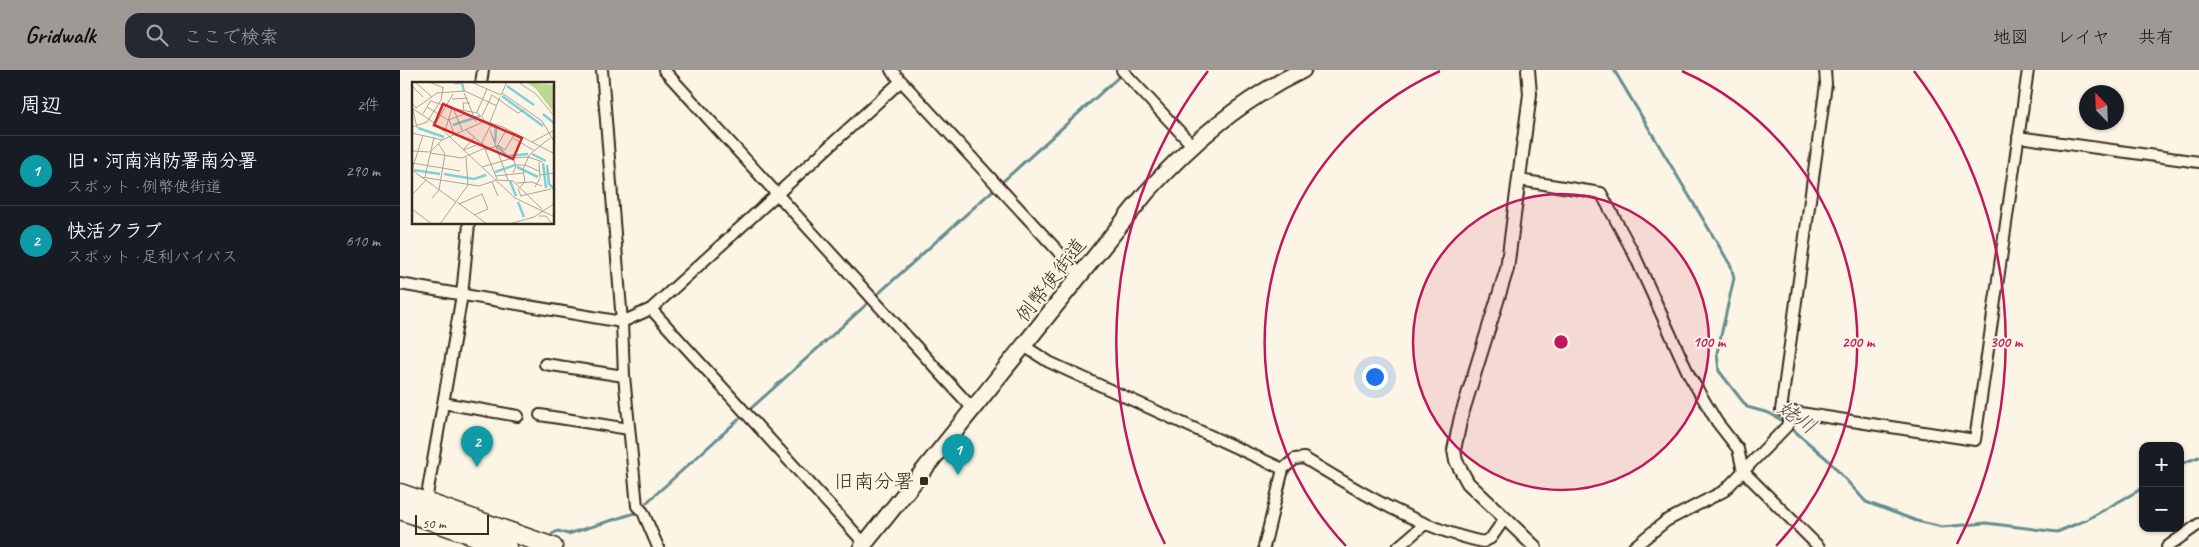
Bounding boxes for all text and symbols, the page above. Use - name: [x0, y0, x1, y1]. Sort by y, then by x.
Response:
- search box: [125, 13, 475, 58]
- text: Gridwalk: [25, 20, 95, 50]
- icon: search: [143, 21, 171, 49]
- text: ここで検索: [183, 25, 278, 49]
- text: 地図: [1993, 26, 2029, 48]
- text: レイヤ: [2057, 26, 2110, 48]
- text: 共有: [2138, 26, 2174, 48]
- inset map: [412, 82, 555, 225]
- north arrow: [2079, 85, 2124, 130]
- text: 周辺: [20, 92, 62, 118]
- text: 2件: [357, 95, 380, 115]
- text: 旧・河南消防署南分署: [67, 149, 257, 173]
- text: 1: [32, 161, 40, 181]
- text: 290 m: [346, 161, 380, 181]
- text: スポット · 例幣使街道: [67, 177, 222, 197]
- text: 快活クラブ: [67, 219, 162, 243]
- text: 2: [32, 231, 40, 251]
- text: 610 m: [346, 231, 380, 251]
- street label: 例幣使街道: [1010, 233, 1092, 327]
- text: スポット · 足利バイパス: [67, 247, 237, 267]
- centre of rings: [1552, 333, 1570, 351]
- text: 100 m: [1693, 333, 1727, 352]
- text: 200 m: [1842, 333, 1876, 352]
- text: 300 m: [1990, 333, 2024, 352]
- your location: [1362, 364, 1388, 390]
- water label: 姥川: [1772, 394, 1822, 440]
- pin: 2: [461, 426, 493, 467]
- pin: 1: [942, 434, 974, 475]
- map controls: [2139, 442, 2184, 532]
- button: +: [2139, 442, 2184, 487]
- place label: 旧南分署: [834, 469, 914, 494]
- marker: 旧南分署: [918, 475, 930, 487]
- button: −: [2139, 487, 2184, 532]
- scale bar: [415, 512, 489, 535]
- text: 50 m: [422, 515, 446, 532]

